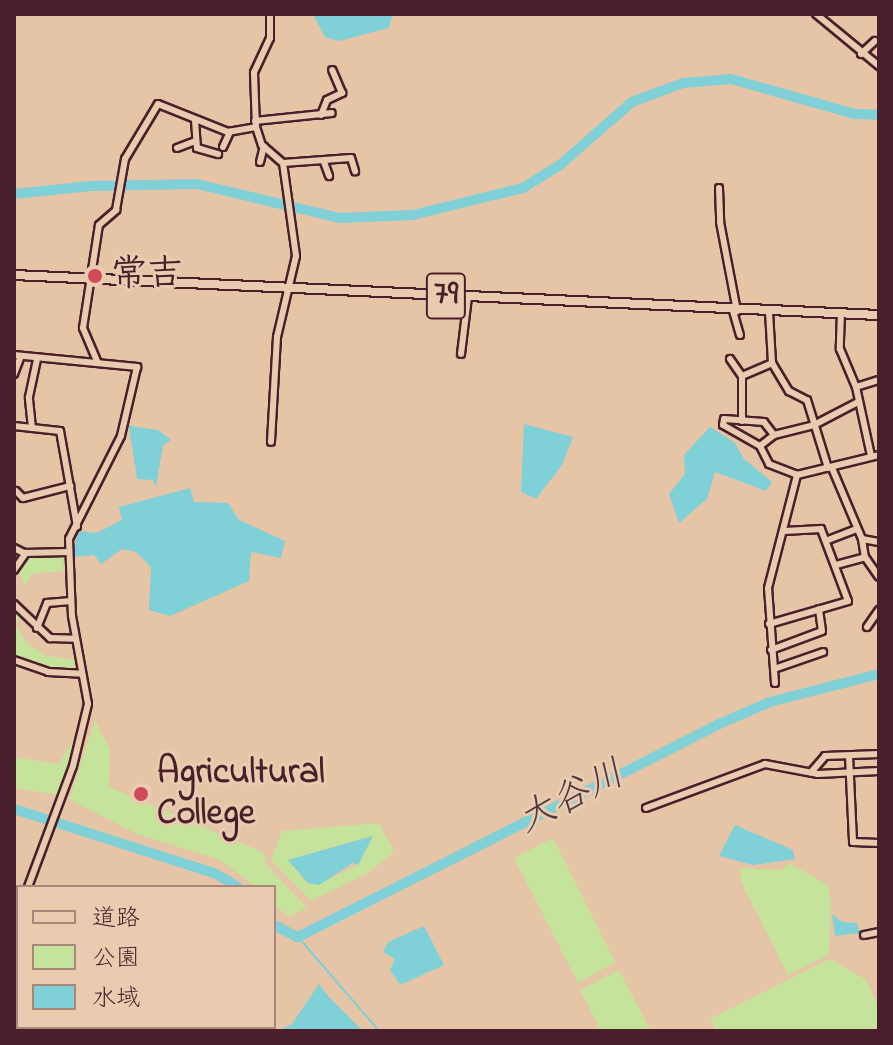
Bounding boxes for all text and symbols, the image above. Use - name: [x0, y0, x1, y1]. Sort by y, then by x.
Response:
- place label: 常吉: [111, 254, 183, 298]
- road number: 79: [424, 266, 468, 326]
- marker: 常吉: [86, 267, 104, 285]
- place label: Agricultural College: [157, 751, 325, 836]
- water label: 大谷川: [511, 753, 633, 845]
- marker: Agricultural College: [132, 785, 150, 803]
- legend: [16, 885, 276, 1029]
- text: 道路: [92, 902, 140, 937]
- text: 公園: [92, 942, 140, 977]
- text: 水域: [92, 982, 140, 1017]

